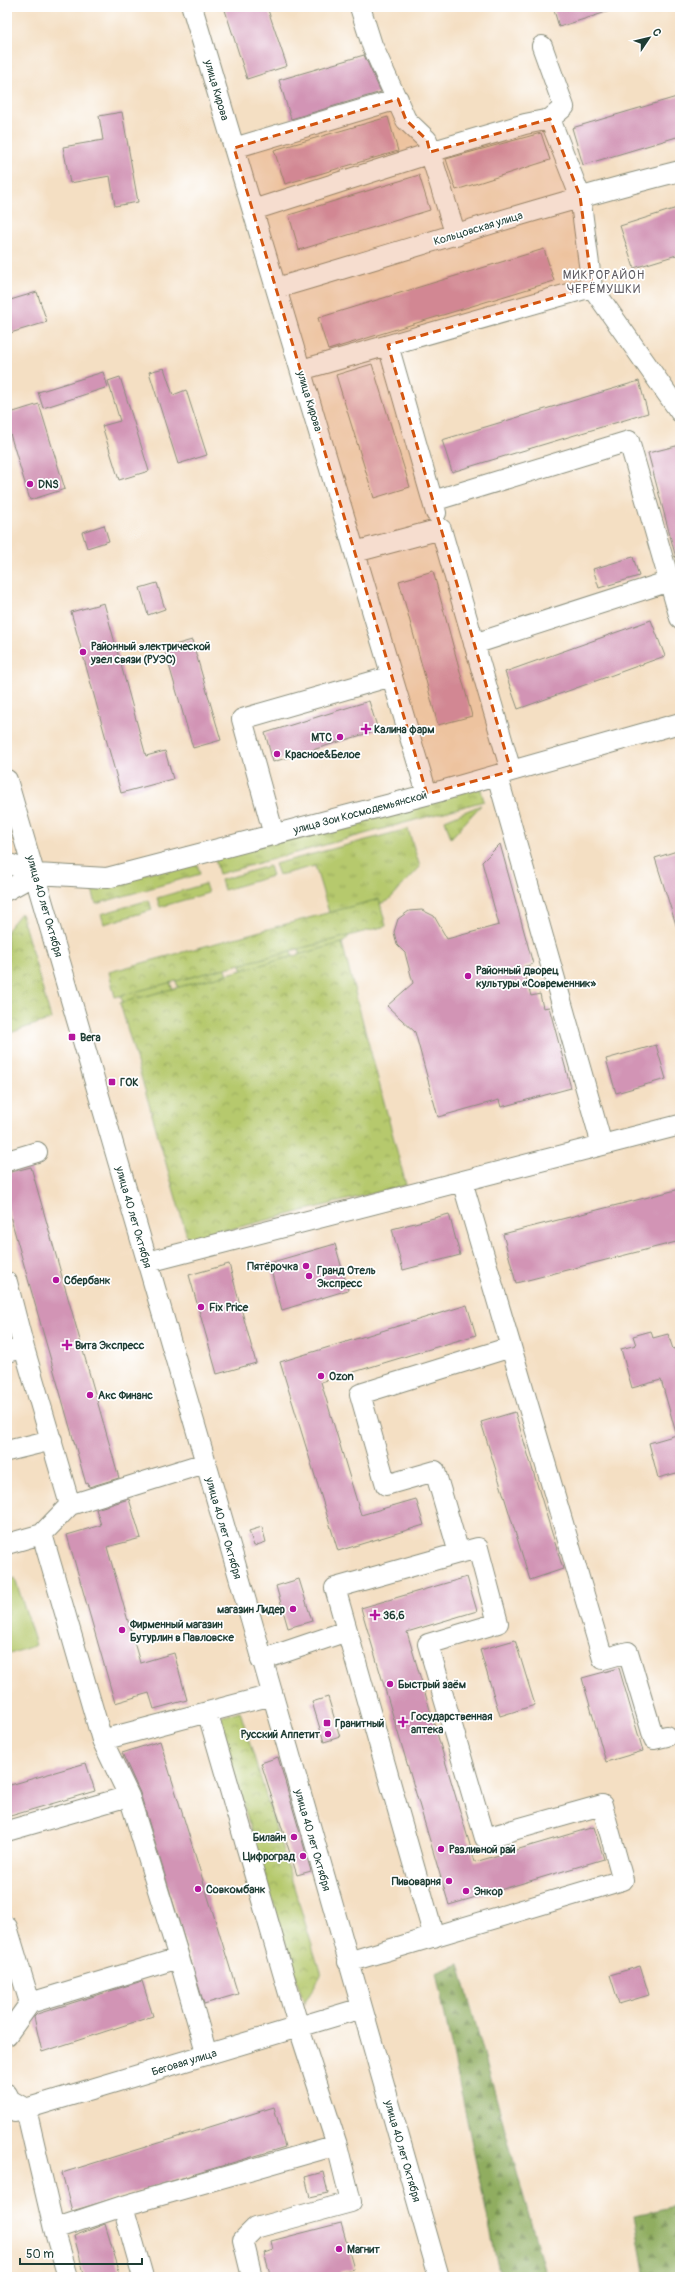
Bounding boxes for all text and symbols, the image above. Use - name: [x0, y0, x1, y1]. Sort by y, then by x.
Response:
- north arrow: [629, 18, 669, 58]
- text: С: [650, 26, 664, 39]
- street label: улица Кирова: [201, 57, 231, 122]
- street label: Кольцовская улица: [432, 209, 524, 248]
- district label: МИКРОРАЙОН ЧЕРЁМУШКИ: [563, 268, 645, 297]
- street label: улица Кирова: [294, 368, 325, 433]
- place label: DNS: [38, 478, 59, 491]
- marker: DNS: [25, 479, 35, 489]
- place label: Районный электрической узел связи (РУЭС): [90, 640, 210, 666]
- marker: Районный электрической узел связи (РУЭС): [78, 647, 88, 657]
- place label: Калина фарм: [374, 723, 434, 736]
- marker: Калина фарм: [361, 724, 371, 734]
- place label: МТС: [311, 731, 332, 744]
- marker: МТС: [335, 732, 345, 742]
- place label: Красное&Белое: [285, 748, 361, 761]
- marker: Красное&Белое: [272, 749, 282, 759]
- street label: улица Зои Космодемьянской: [291, 788, 428, 837]
- street label: улица 40 лет Октября: [23, 853, 65, 958]
- place label: Районный дворец культуры «Современник»: [476, 964, 596, 990]
- marker: Районный дворец культуры «Современник»: [463, 971, 473, 981]
- place label: Вега: [80, 1031, 101, 1044]
- marker: Вега: [67, 1032, 77, 1042]
- place label: ГОК: [120, 1076, 139, 1089]
- marker: ГОК: [107, 1077, 117, 1087]
- street label: улица 40 лет Октября: [112, 1164, 154, 1269]
- place label: Пятёрочка: [247, 1260, 298, 1273]
- marker: Пятёрочка: [301, 1261, 311, 1271]
- place label: Гранд Отель Экспресс: [317, 1264, 376, 1290]
- marker: Гранд Отель Экспресс: [304, 1271, 314, 1281]
- place label: Сбербанк: [64, 1274, 111, 1287]
- marker: Сбербанк: [51, 1275, 61, 1285]
- place label: Fix Price: [209, 1301, 249, 1314]
- marker: Fix Price: [196, 1302, 206, 1312]
- place label: Вита Экспресс: [75, 1339, 145, 1352]
- marker: Вита Экспресс: [62, 1340, 72, 1350]
- place label: Ozon: [329, 1370, 354, 1383]
- marker: Ozon: [316, 1371, 326, 1381]
- place label: Акс Финанс: [98, 1389, 153, 1402]
- marker: Акс Финанс: [85, 1390, 95, 1400]
- street label: улица 40 лет Октября: [202, 1475, 244, 1580]
- place label: магазин Лидер: [217, 1603, 285, 1616]
- marker: магазин Лидер: [288, 1604, 298, 1614]
- place label: 36,6: [383, 1609, 405, 1622]
- marker: 36,6: [370, 1610, 380, 1620]
- place label: Фирменный магазин Бутурлин в Павловске: [129, 1618, 235, 1644]
- marker: Фирменный магазин Бутурлин в Павловске: [117, 1625, 127, 1635]
- place label: Быстрый заём: [398, 1678, 466, 1691]
- marker: Быстрый заём: [385, 1679, 395, 1689]
- place label: Государственная аптека: [411, 1710, 492, 1736]
- place label: Гранитный: [335, 1717, 384, 1730]
- marker: Государственная аптека: [398, 1717, 408, 1727]
- marker: Гранитный: [322, 1718, 332, 1728]
- place label: Русский Аппетит: [241, 1728, 320, 1741]
- marker: Русский Аппетит: [323, 1729, 333, 1739]
- street label: улица 40 лет Октября: [291, 1787, 333, 1892]
- place label: Билайн: [253, 1831, 287, 1844]
- marker: Билайн: [289, 1832, 299, 1842]
- place label: Разливной рай: [449, 1843, 516, 1856]
- marker: Разливной рай: [436, 1844, 446, 1854]
- place label: Цифроград: [243, 1850, 295, 1863]
- marker: Цифроград: [298, 1851, 308, 1861]
- place label: Пивоварня: [392, 1875, 441, 1888]
- marker: Пивоварня: [444, 1876, 454, 1886]
- place label: Совкомбанк: [206, 1883, 266, 1896]
- marker: Совкомбанк: [193, 1884, 203, 1894]
- place label: Энкор: [474, 1885, 503, 1898]
- marker: Энкор: [461, 1886, 471, 1896]
- street label: Беговая улица: [150, 2046, 218, 2079]
- street label: улица 40 лет Октября: [381, 2098, 423, 2203]
- scale bar: [20, 2240, 142, 2266]
- place label: Магнит: [347, 2243, 380, 2256]
- marker: Магнит: [334, 2244, 344, 2254]
- text: 50 m: [26, 2247, 54, 2262]

